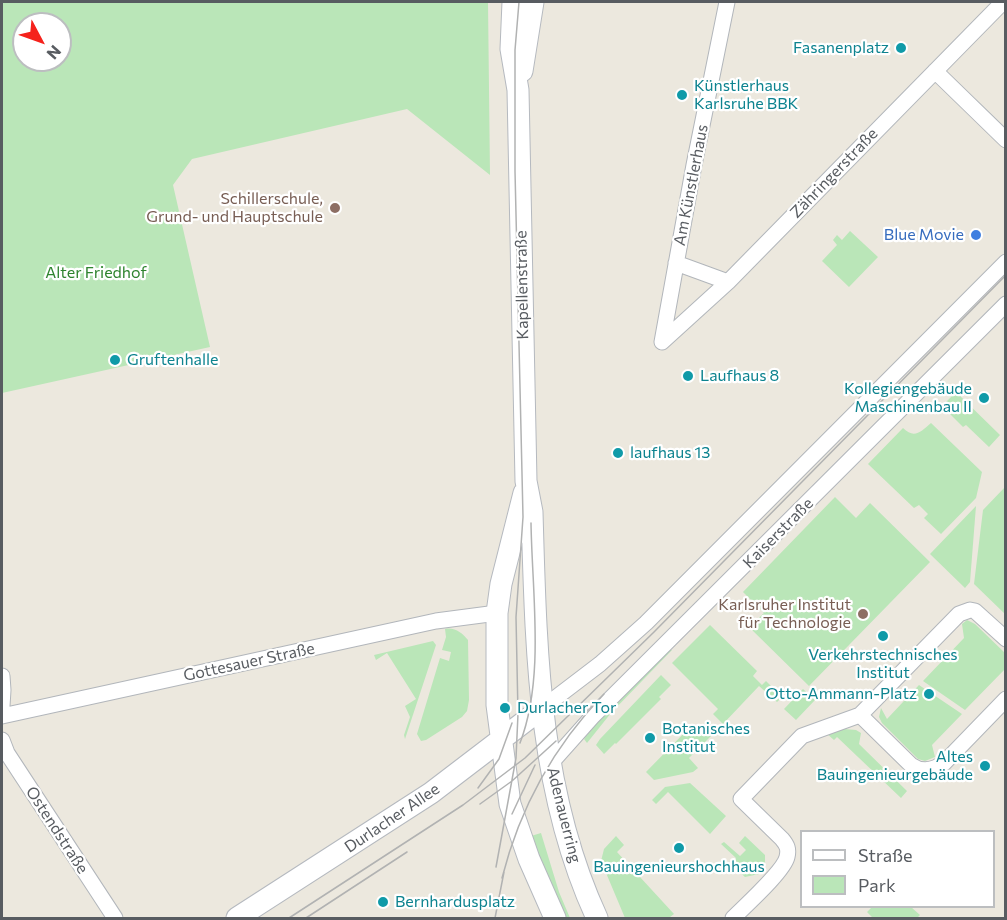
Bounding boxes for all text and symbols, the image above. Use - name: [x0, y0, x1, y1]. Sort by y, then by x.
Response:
- north arrow: [12, 12, 72, 72]
- place label: Fasanenplatz: [793, 38, 889, 58]
- marker: Fasanenplatz: [894, 41, 908, 55]
- text: N: [43, 42, 66, 64]
- place label: Künstlerhaus Karlsruhe BBK: [694, 76, 798, 114]
- marker: Künstlerhaus Karlsruhe BBK: [675, 88, 689, 102]
- street label: Am Künstlerhaus: [670, 123, 712, 247]
- street label: Zähringerstraße: [786, 124, 882, 222]
- place label: Schillerschule, Grund- und Hauptschule: [146, 189, 323, 227]
- marker: Schillerschule, Grund- und Hauptschule: [328, 201, 342, 215]
- place label: Blue Movie: [884, 225, 964, 245]
- marker: Blue Movie: [969, 228, 983, 242]
- street label: Kapellenstraße: [511, 230, 533, 340]
- park label: Alter Friedhof: [45, 263, 147, 283]
- place label: Gruftenhalle: [127, 350, 219, 370]
- marker: Gruftenhalle: [108, 353, 122, 367]
- place label: Laufhaus 8: [700, 366, 779, 386]
- marker: Laufhaus 8: [681, 369, 695, 383]
- place label: Kollegiengebäude Maschinenbau II: [844, 379, 972, 417]
- marker: Kollegiengebäude Maschinenbau II: [977, 391, 991, 405]
- place label: laufhaus 13: [630, 443, 710, 463]
- marker: laufhaus 13: [611, 446, 625, 460]
- street label: Kaiserstraße: [739, 494, 817, 572]
- place label: Karlsruher Institut für Technologie: [718, 595, 851, 633]
- marker: Karlsruher Institut für Technologie: [856, 607, 870, 621]
- marker: Verkehrstechnisches Institut: [876, 629, 890, 643]
- street label: Gottesauer Straße: [182, 639, 316, 685]
- place label: Verkehrstechnisches Institut: [808, 645, 958, 683]
- place label: Otto-Ammann-Platz: [766, 684, 917, 704]
- marker: Otto-Ammann-Platz: [922, 687, 936, 701]
- place label: Durlacher Tor: [517, 698, 616, 718]
- marker: Durlacher Tor: [498, 701, 512, 715]
- place label: Botanisches Institut: [662, 719, 750, 757]
- marker: Botanisches Institut: [643, 731, 657, 745]
- place label: Altes Bauingenieurgebäude: [817, 747, 973, 785]
- marker: Altes Bauingenieurgebäude: [978, 759, 992, 773]
- street label: Adenauerring: [543, 765, 585, 865]
- street label: Durlacher Allee: [341, 779, 443, 857]
- street label: Ostendstraße: [22, 783, 92, 877]
- legend: [800, 830, 995, 908]
- marker: Bauingenieurshochhaus: [672, 841, 686, 855]
- text: Straße: [858, 844, 913, 866]
- place label: Bauingenieurshochhaus: [593, 857, 765, 877]
- text: Park: [858, 874, 896, 896]
- place label: Bernhardusplatz: [395, 892, 515, 912]
- marker: Bernhardusplatz: [376, 895, 390, 909]

